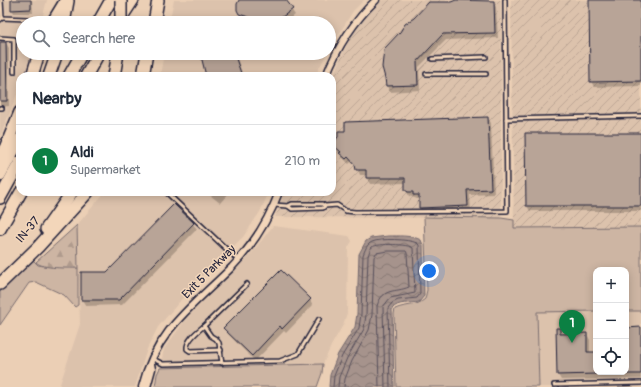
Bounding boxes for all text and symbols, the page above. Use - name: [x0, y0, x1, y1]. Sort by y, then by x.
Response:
- search box: [16, 16, 336, 60]
- icon: search: [30, 27, 52, 49]
- text: Search here: [62, 29, 135, 48]
- text: Nearby: [32, 88, 81, 109]
- text: Aldi: [70, 143, 93, 162]
- text: 1: [42, 153, 48, 169]
- text: 210 m: [284, 153, 320, 169]
- text: Supermarket: [70, 162, 141, 178]
- street label: IN-37: [13, 213, 44, 246]
- street label: Exit 5 Parkway: [179, 242, 239, 302]
- your location: [419, 261, 439, 281]
- map controls: [593, 267, 629, 375]
- button: +: [593, 267, 629, 303]
- button: −: [593, 303, 629, 339]
- pin: 1: [559, 310, 585, 343]
- button: locate: [593, 339, 629, 375]

